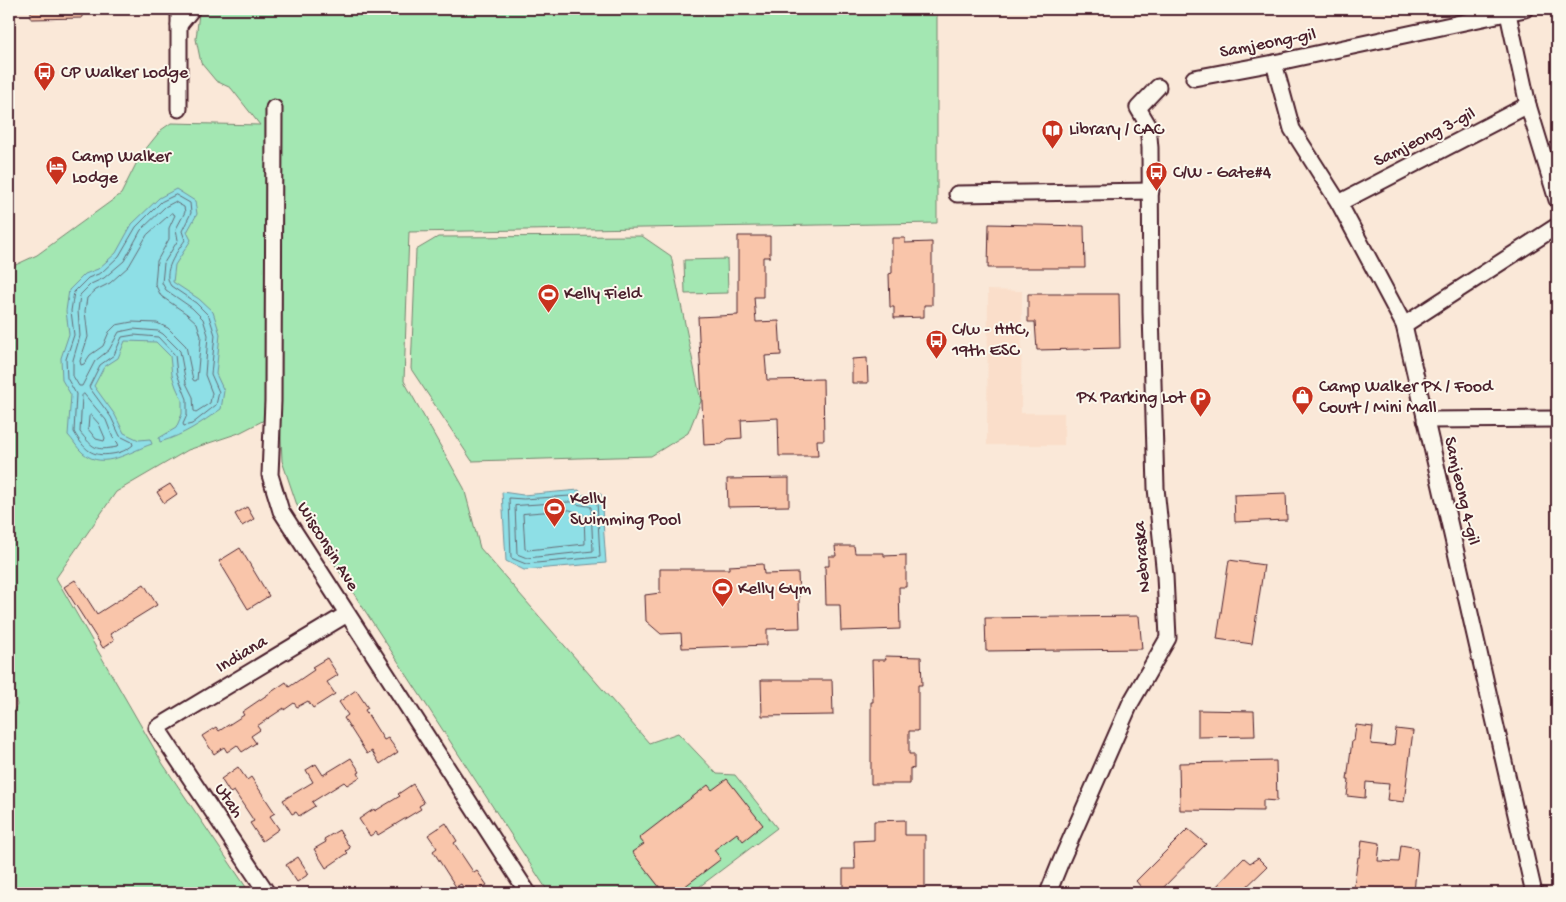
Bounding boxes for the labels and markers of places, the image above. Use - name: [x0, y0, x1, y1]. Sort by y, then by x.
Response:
- bus stop icon: CP Walker Lodge: [33, 61, 57, 92]
- place label: CP Walker Lodge: [61, 63, 189, 84]
- library icon: Library / CAC: [1041, 118, 1065, 149]
- place label: Library / CAC: [1069, 120, 1165, 141]
- place label: Camp Walker Lodge: [72, 147, 172, 189]
- hotel icon: Camp Walker Lodge: [44, 155, 68, 186]
- bus stop icon: C/W - Gate#4: [1145, 161, 1169, 192]
- place label: C/W - Gate#4: [1173, 163, 1272, 184]
- sports icon: Kelly Field: [536, 282, 560, 313]
- place label: Kelly Field: [564, 284, 643, 305]
- place label: C/w - HHC, 19th ESC: [951, 320, 1030, 362]
- bus stop icon: C/w - HHC, 19th ESC: [924, 328, 948, 359]
- place label: Camp Walker PX / Food Court / Mini Mall: [1319, 377, 1494, 419]
- shop icon: Camp Walker PX / Food Court / Mini Mall: [1291, 385, 1315, 416]
- parking icon: PX Parking Lot: [1189, 386, 1213, 417]
- place label: PX Parking Lot: [1076, 388, 1187, 409]
- place label: Kelly Swimming Pool: [570, 489, 681, 531]
- sports icon: Kelly Swimming Pool: [542, 497, 566, 528]
- sports icon: Kelly Gym: [710, 577, 734, 608]
- place label: Kelly Gym: [738, 579, 811, 600]

